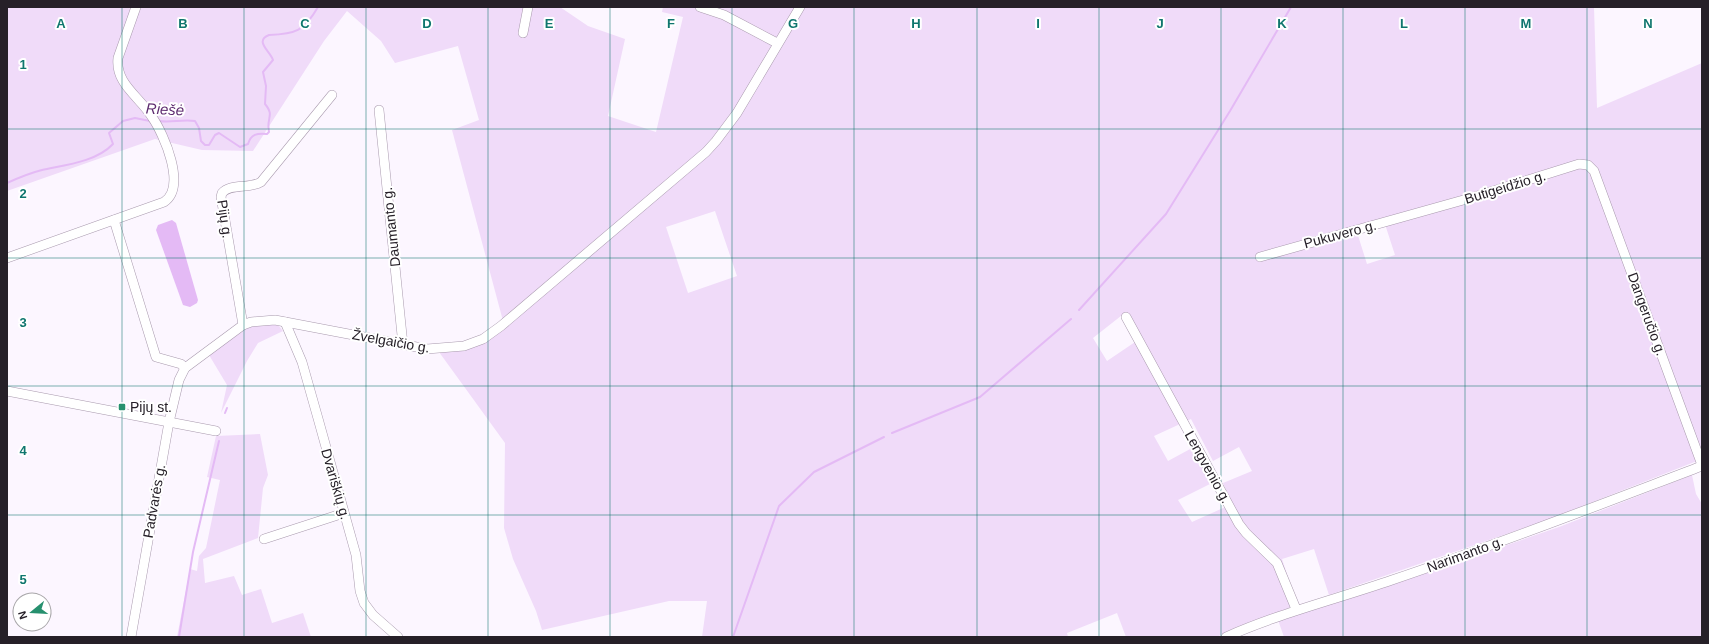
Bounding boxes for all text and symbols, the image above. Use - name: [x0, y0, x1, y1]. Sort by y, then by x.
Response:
- text: A: [56, 16, 66, 31]
- text: B: [178, 16, 188, 31]
- text: C: [300, 16, 310, 31]
- text: D: [422, 16, 432, 31]
- text: E: [545, 16, 554, 31]
- text: F: [667, 16, 675, 31]
- text: G: [788, 16, 798, 31]
- text: H: [911, 16, 921, 31]
- text: I: [1036, 16, 1040, 31]
- text: J: [1156, 16, 1164, 31]
- text: K: [1277, 16, 1287, 31]
- text: L: [1400, 16, 1408, 31]
- text: M: [1521, 16, 1531, 31]
- text: N: [1643, 16, 1653, 31]
- text: 1: [19, 57, 27, 72]
- water label: Riešė: [145, 100, 185, 118]
- street label: Butigeidžio g.: [1462, 167, 1548, 207]
- text: 2: [19, 186, 27, 201]
- street label: Daumanto g.: [379, 186, 403, 268]
- street label: Pijų g.: [214, 199, 236, 239]
- street label: Pukuvero g.: [1302, 217, 1378, 251]
- street label: Dangeručio g.: [1625, 270, 1669, 358]
- text: 3: [19, 315, 27, 330]
- street label: Žvelgaičio g.: [351, 326, 431, 356]
- place label: Pijų st.: [130, 399, 172, 415]
- marker: Pijų st.: [117, 402, 127, 412]
- street label: Lengvenio g.: [1182, 428, 1234, 506]
- text: 4: [19, 443, 27, 458]
- street label: Dvariškių g.: [318, 447, 354, 521]
- street label: Padvarės g.: [140, 463, 168, 539]
- street label: Narimanto g.: [1425, 533, 1505, 575]
- text: 5: [19, 572, 27, 587]
- north arrow: [12, 592, 52, 632]
- text: N: [16, 609, 29, 621]

